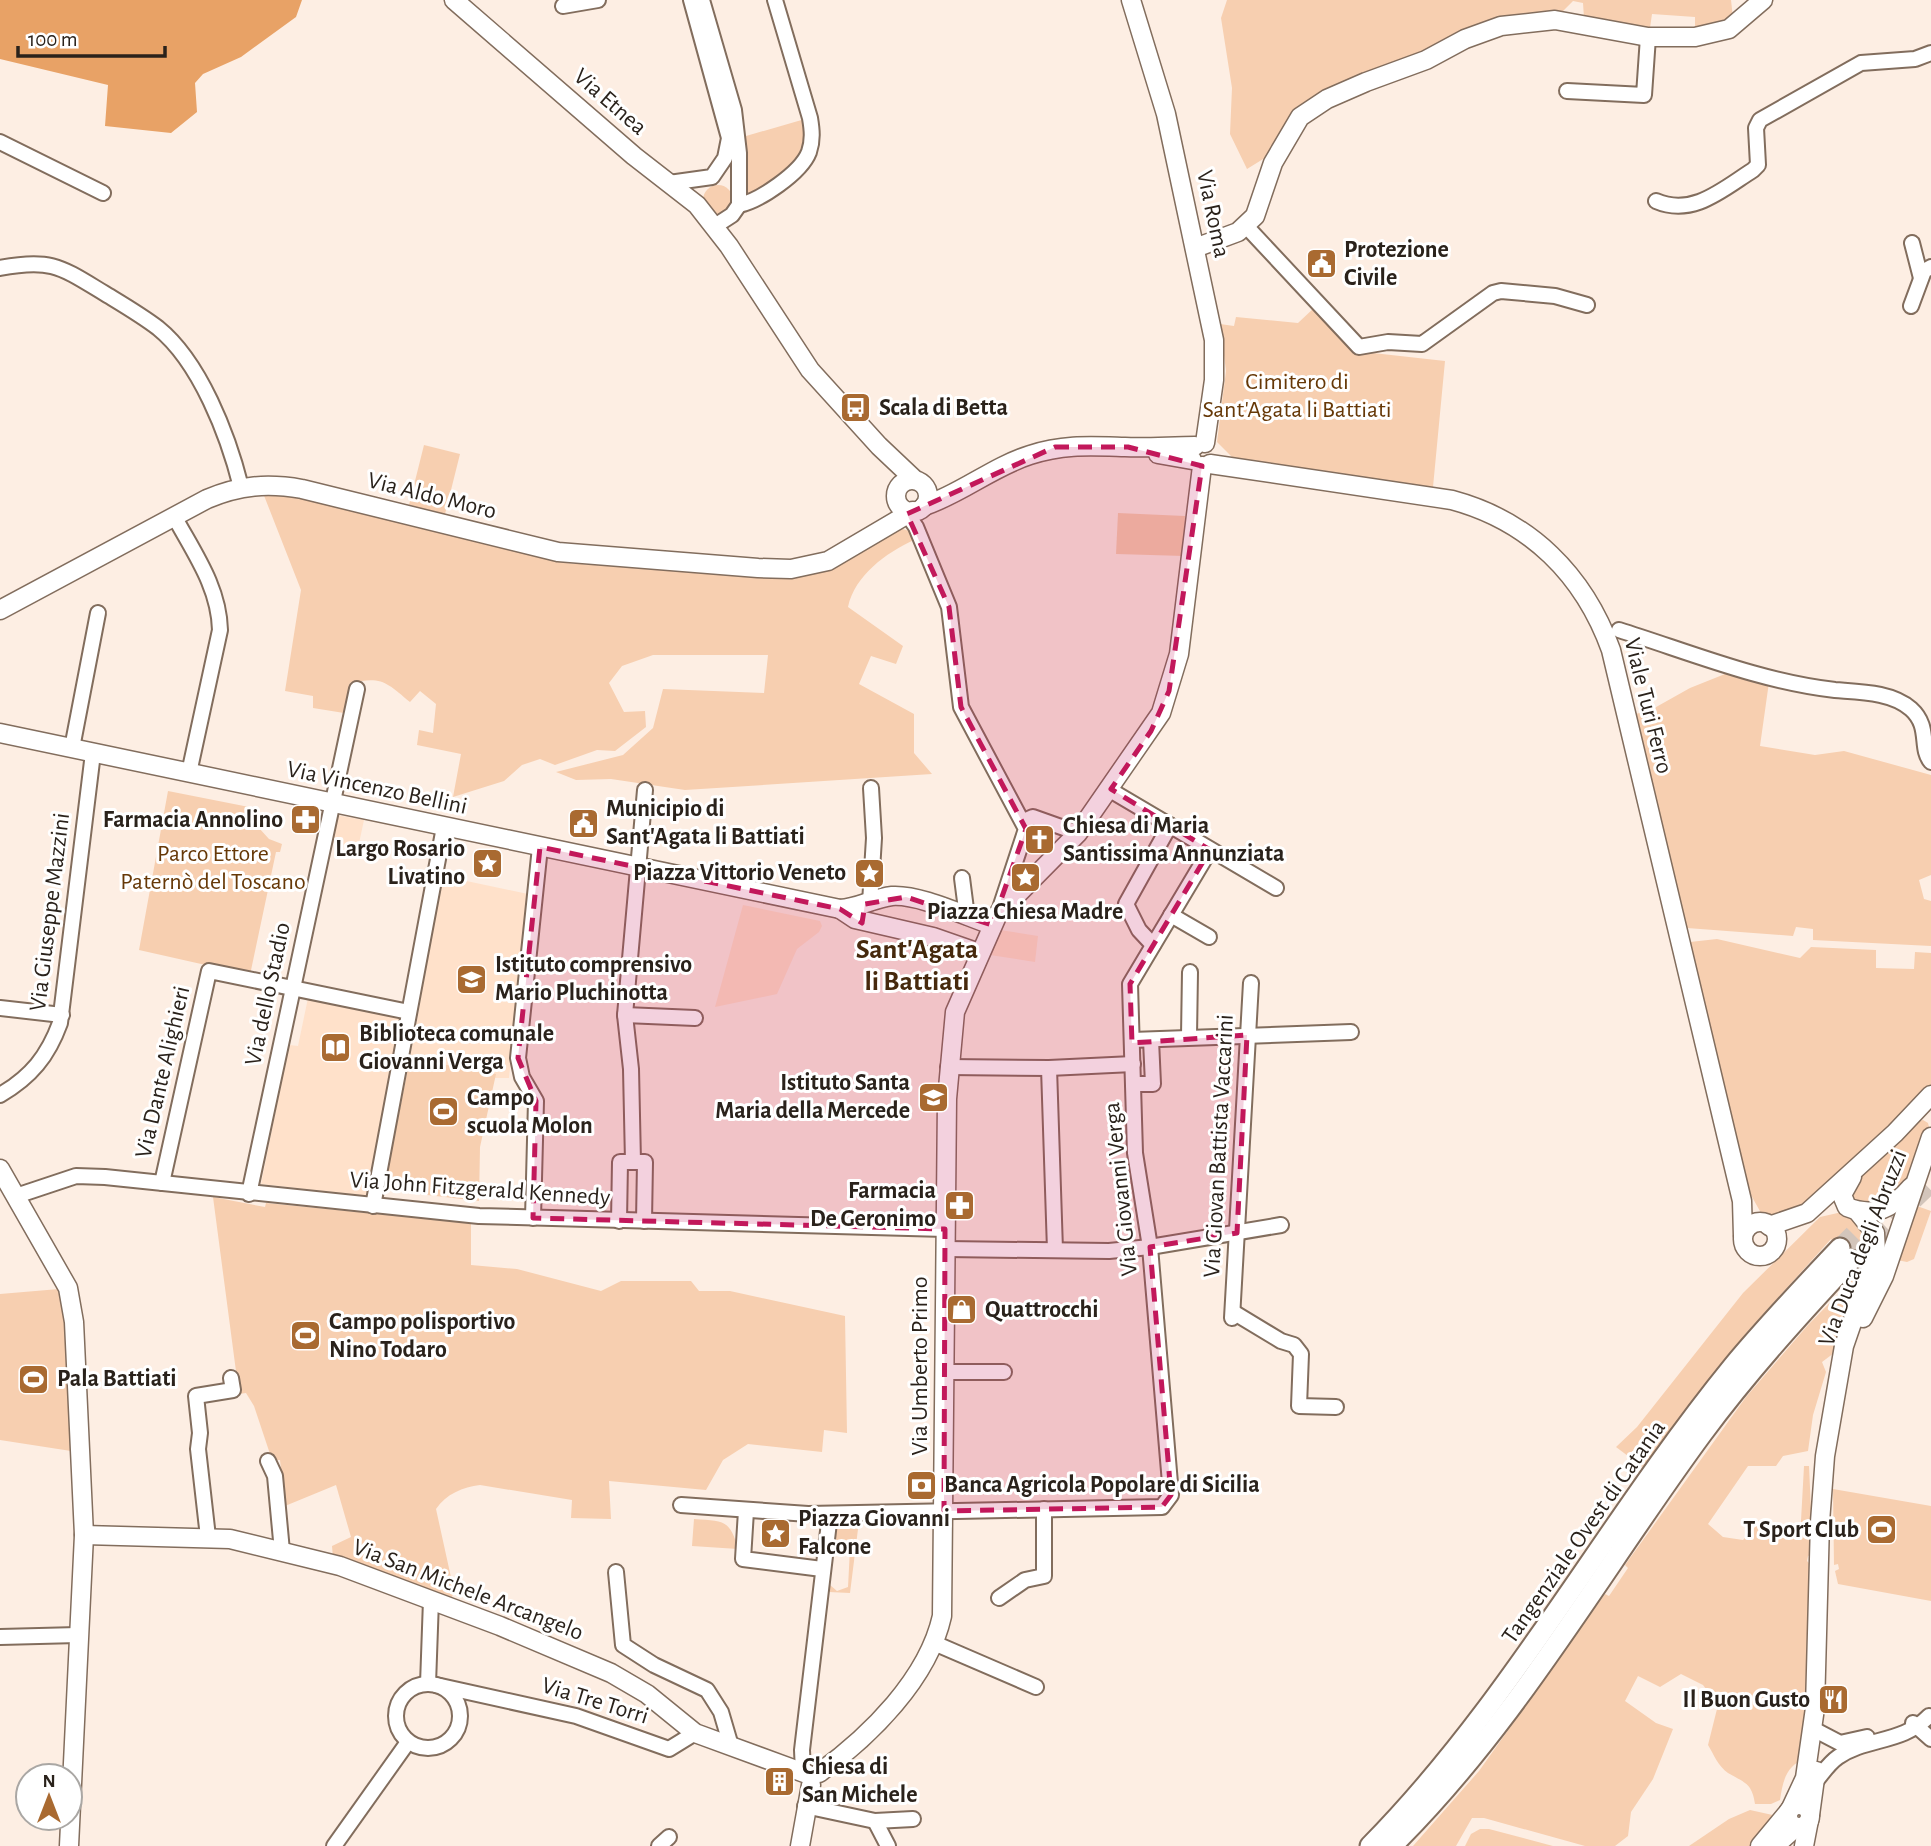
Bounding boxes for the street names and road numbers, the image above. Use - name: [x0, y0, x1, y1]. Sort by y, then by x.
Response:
- street label: Via Etnea: [569, 64, 651, 140]
- street label: Via Roma: [1192, 168, 1234, 260]
- street label: Via Aldo Moro: [365, 468, 499, 524]
- street label: Viale Turi Ferro: [1620, 636, 1676, 776]
- street label: Via Vincenzo Bellini: [285, 757, 469, 819]
- street label: Via Giuseppe Mazzini: [26, 811, 74, 1013]
- street label: Via dello Stadio: [241, 920, 295, 1068]
- street label: Via Dante Alighieri: [132, 984, 194, 1160]
- street label: Via Giovan Battista Vaccarini: [1200, 1014, 1238, 1278]
- street label: Via Giovanni Verga: [1100, 1101, 1142, 1277]
- street label: Via Duca degli Abruzzi: [1814, 1146, 1912, 1350]
- street label: Via John Fitzgerald Kennedy: [349, 1168, 611, 1210]
- street label: Via Umberto Primo: [908, 1276, 932, 1456]
- street label: Tangenziale Ovest di Catania: [1498, 1416, 1670, 1648]
- street label: Via San Michele Arcangelo: [349, 1535, 587, 1645]
- street label: Via Tre Torri: [539, 1673, 651, 1729]

